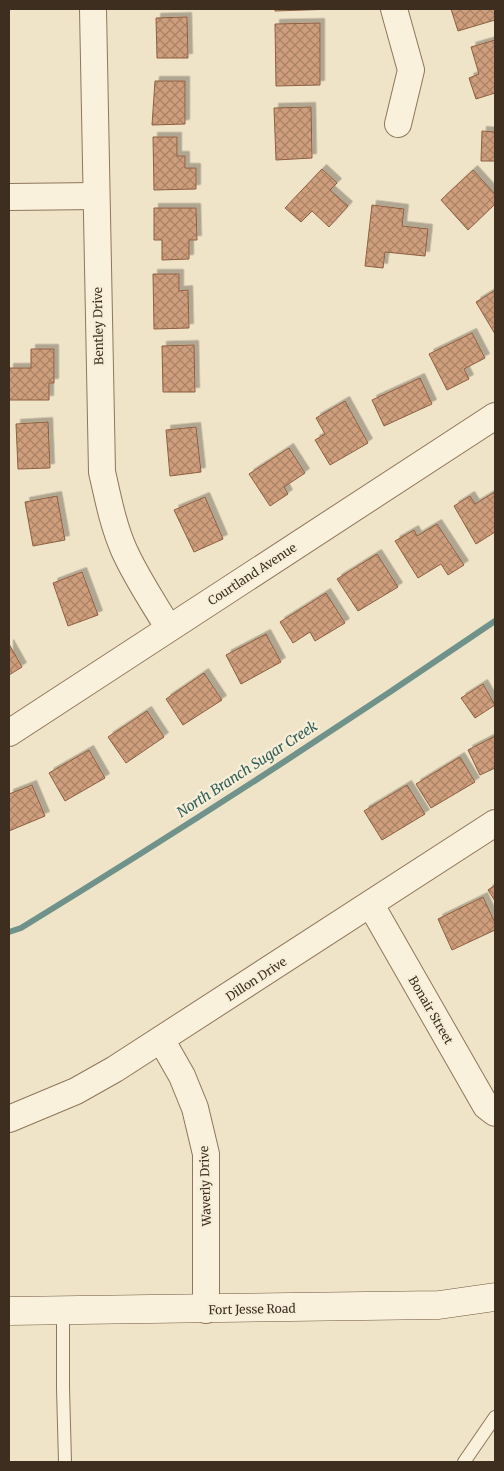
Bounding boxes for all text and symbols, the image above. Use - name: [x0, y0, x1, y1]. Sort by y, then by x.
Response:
- street label: Bentley Drive: [90, 287, 106, 365]
- street label: Courtland Avenue: [205, 540, 299, 608]
- water label: North Branch Sugar Creek: [173, 717, 321, 821]
- street label: Dillon Drive: [223, 954, 289, 1004]
- street label: Bonair Street: [405, 973, 457, 1047]
- street label: Waverly Drive: [196, 1146, 214, 1227]
- street label: Fort Jesse Road: [208, 1301, 296, 1317]

